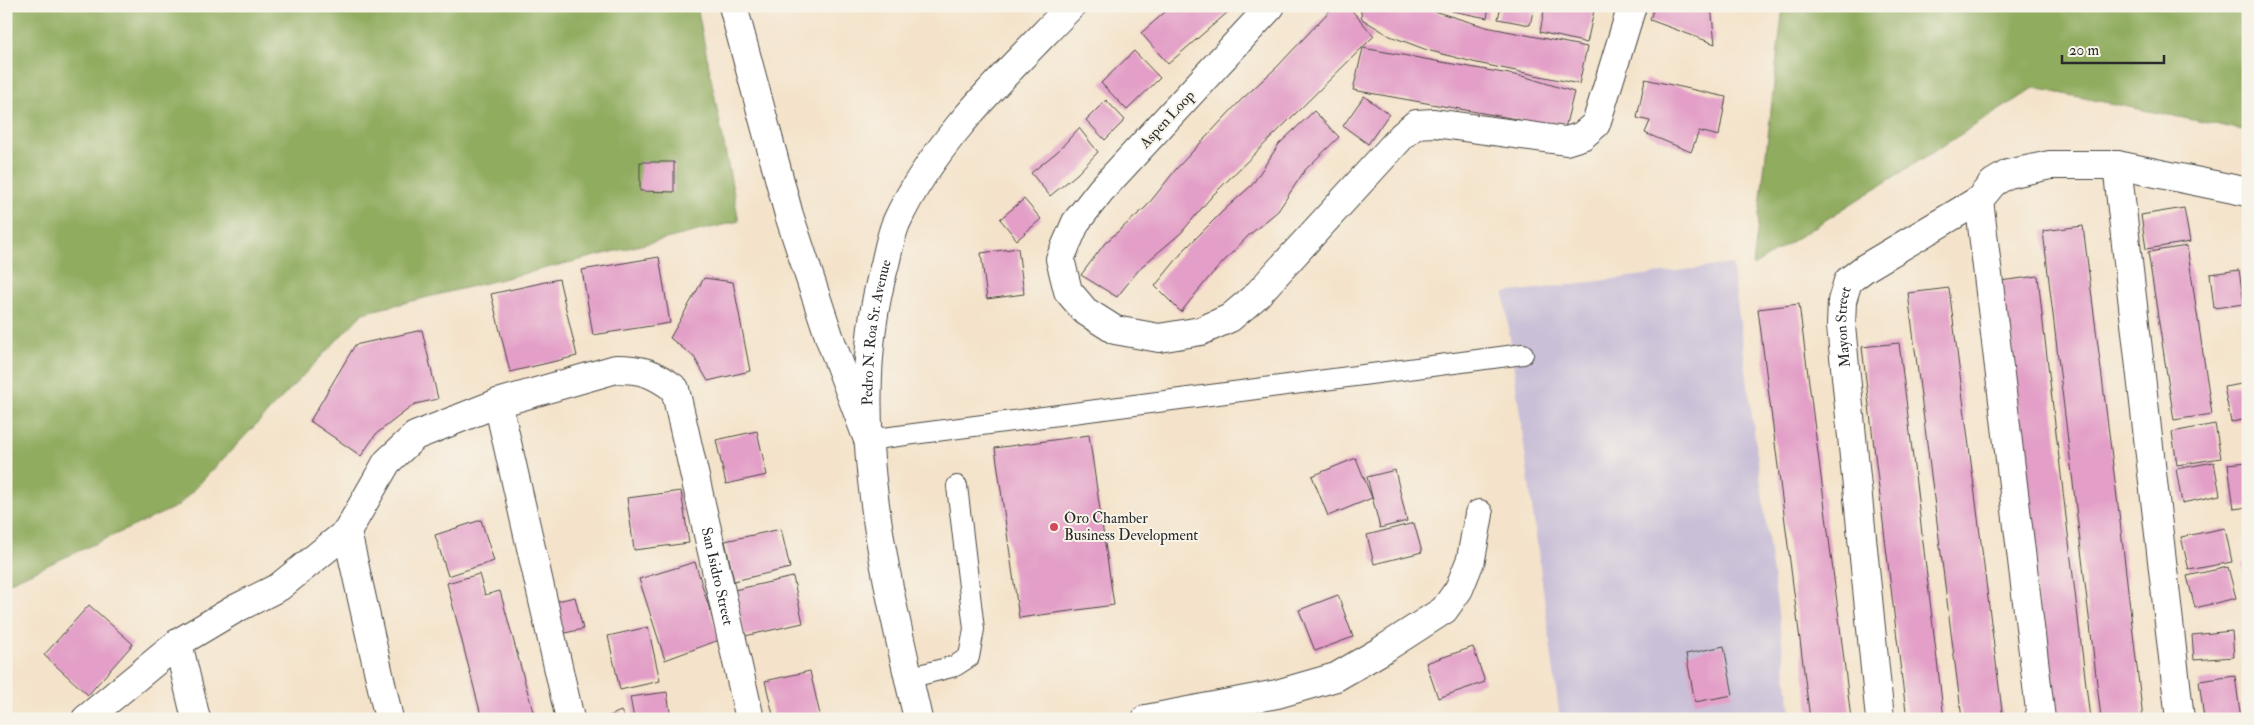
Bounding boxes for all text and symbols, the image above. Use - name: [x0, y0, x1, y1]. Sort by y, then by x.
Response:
- scale bar: [2062, 32, 2164, 64]
- text: 20 m: [2069, 41, 2099, 60]
- street label: Aspen Loop: [1135, 86, 1200, 154]
- street label: Pedro N. Roa Sr. Avenue: [858, 258, 896, 405]
- street label: Mayon Street: [1832, 284, 1856, 368]
- place label: Oro Chamber Business Development: [1064, 509, 1198, 546]
- marker: Oro Chamber Business Development: [1048, 521, 1060, 533]
- street label: San Isidro Street: [697, 525, 737, 627]

